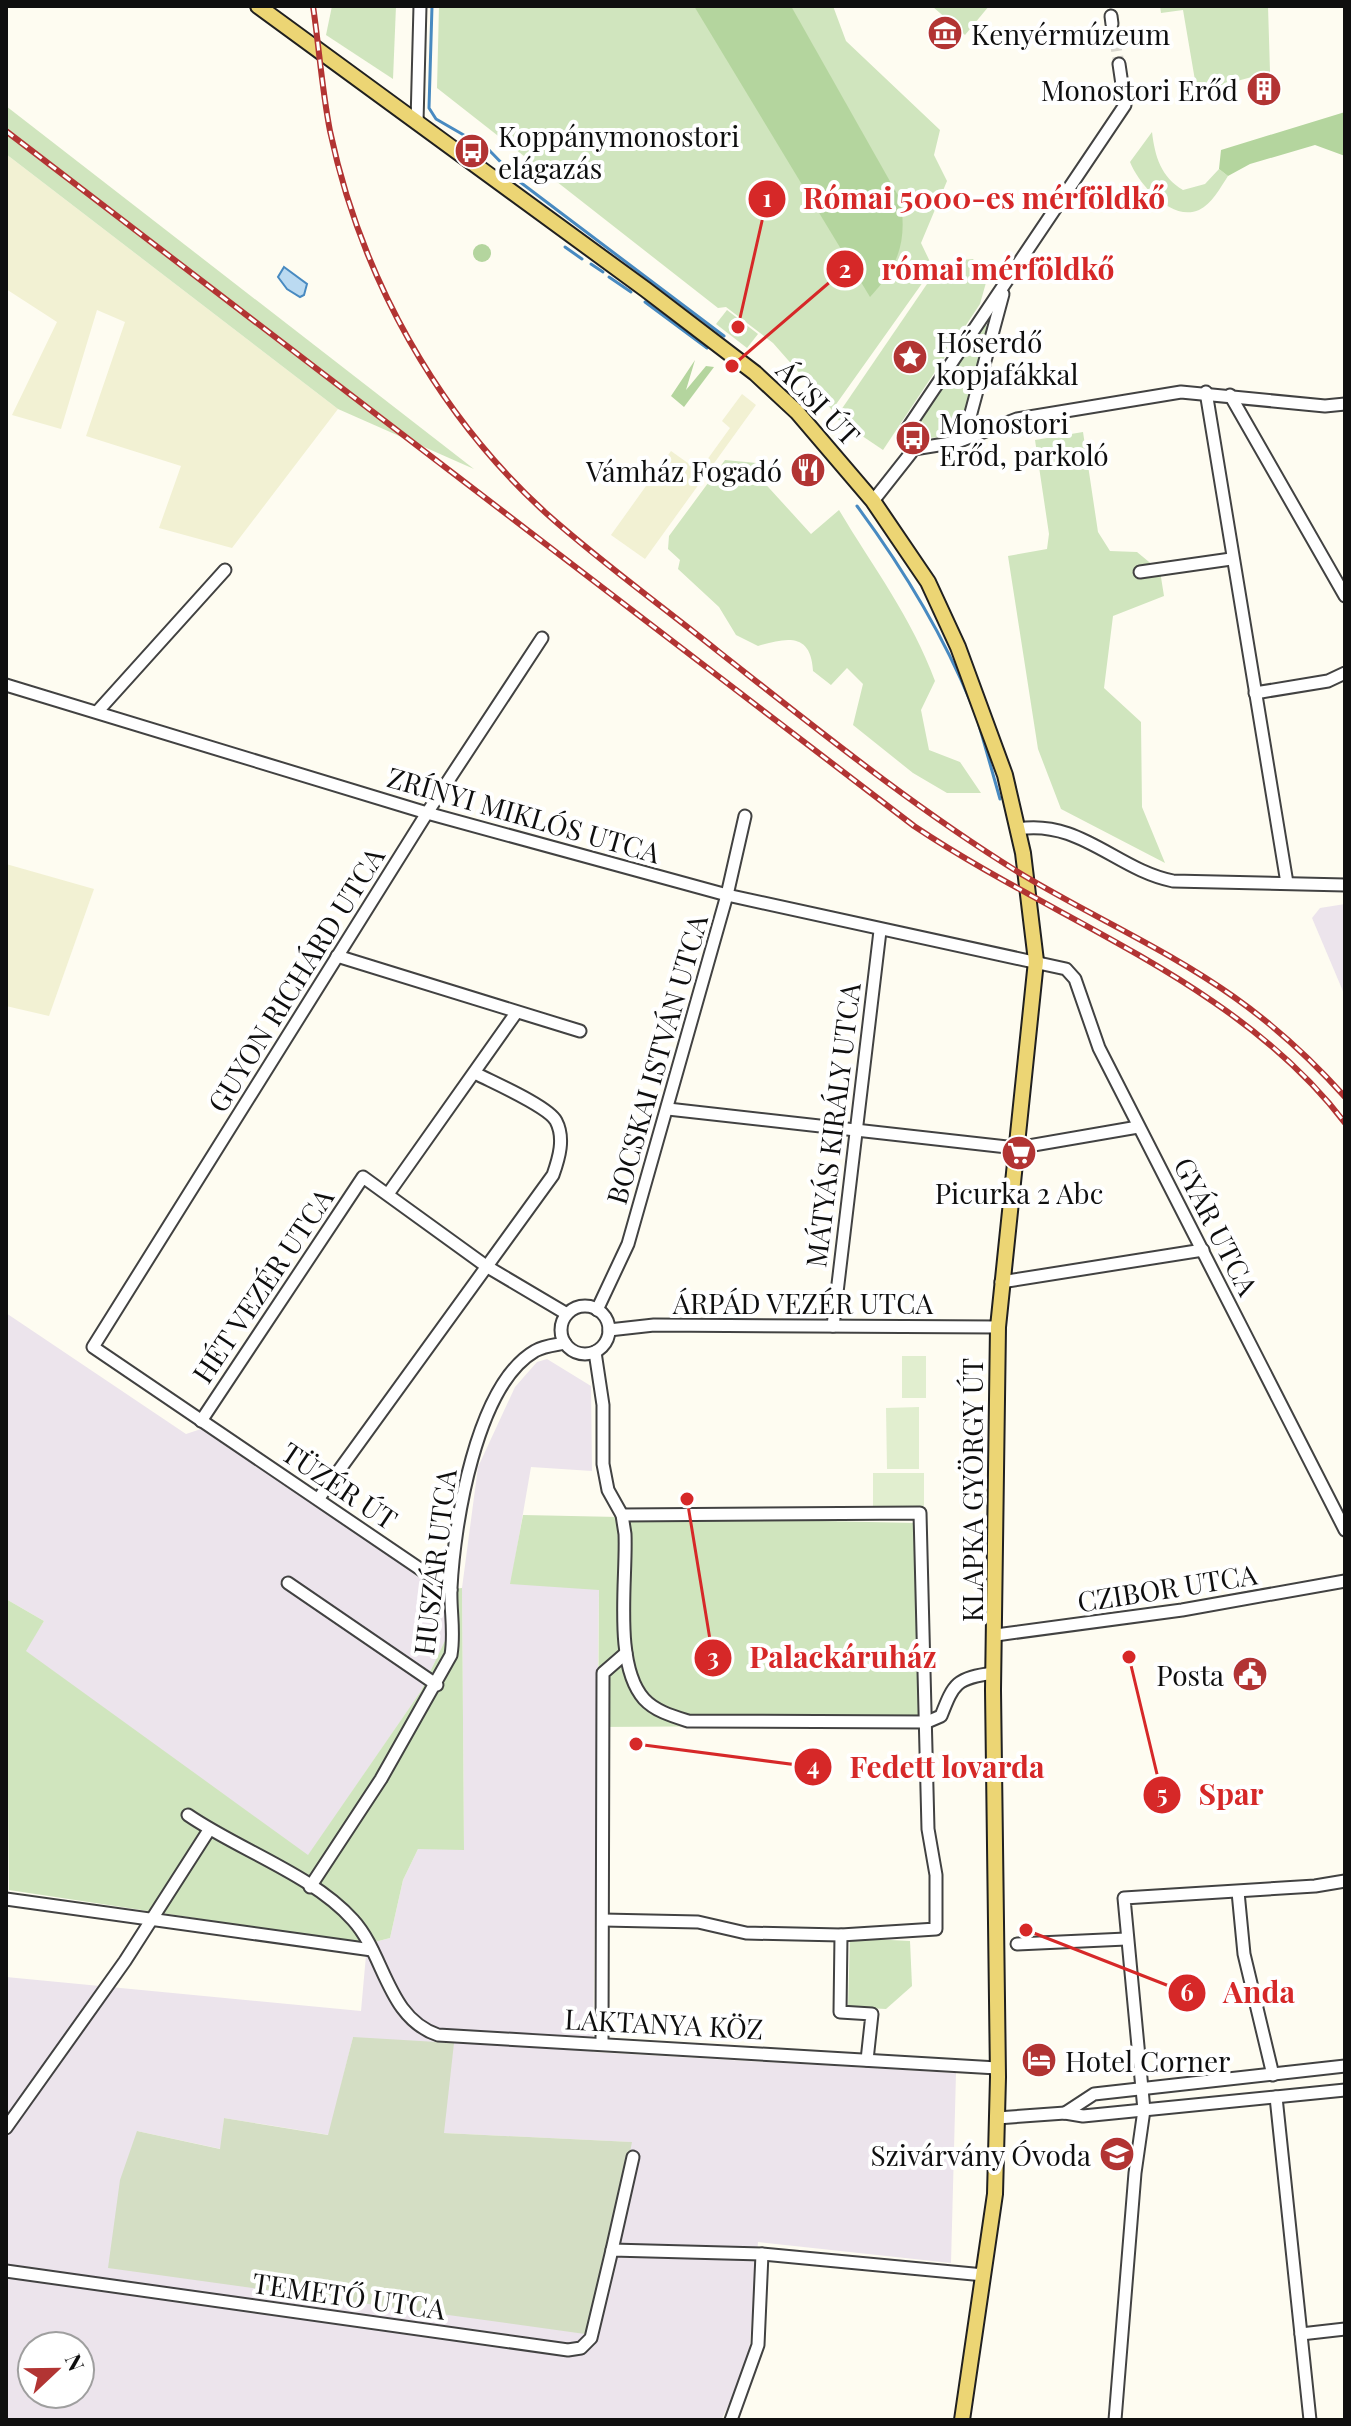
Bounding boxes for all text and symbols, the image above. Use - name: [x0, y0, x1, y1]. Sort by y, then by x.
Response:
- museum icon: Kenyérmúzeum: [926, 14, 964, 52]
- place label: Kenyérmúzeum: [971, 15, 1170, 52]
- building icon: Monostori Erőd: [1245, 70, 1283, 108]
- place label: Monostori Erőd: [1041, 71, 1238, 108]
- place label: Koppánymonostori elágazás: [498, 117, 739, 186]
- bus stop icon: Koppánymonostori elágazás: [453, 132, 491, 170]
- callout: Római 5000-es mérföldkő: [747, 172, 1181, 226]
- text: Római 5000-es mérföldkő: [803, 177, 1165, 217]
- text: 1: [762, 181, 772, 213]
- callout: római mérföldkő: [825, 242, 1130, 296]
- text: római mérföldkő: [881, 248, 1115, 288]
- text: 2: [839, 252, 851, 284]
- place label: Hőserdő kopjafákkal: [936, 323, 1079, 392]
- place icon: Hőserdő kopjafákkal: [891, 338, 929, 376]
- street label: ÁCSI ÚT: [769, 351, 869, 453]
- place label: Monostori Erőd, parkoló: [939, 404, 1109, 473]
- bus stop icon: Monostori Erőd, parkoló: [894, 419, 932, 457]
- restaurant icon: Vámház Fogadó: [789, 451, 827, 489]
- place label: Vámház Fogadó: [585, 452, 782, 489]
- street label: ZRÍNYI MIKLÓS UTCA: [383, 757, 665, 871]
- street label: GUYON RICHÁRD UTCA: [198, 839, 392, 1118]
- street label: BOCSKAI ISTVÁN UTCA: [597, 910, 715, 1208]
- street label: MÁTYÁS KIRÁLY UTCA: [796, 980, 868, 1269]
- supermarket icon: Picurka 2 Abc: [1000, 1134, 1038, 1172]
- street label: GYÁR UTCA: [1166, 1151, 1268, 1302]
- place label: Picurka 2 Abc: [935, 1174, 1103, 1211]
- street label: HÉT VEZÉR UTCA: [183, 1180, 341, 1390]
- street label: ÁRPÁD VEZÉR UTCA: [672, 1284, 934, 1321]
- street label: KLAPKA GYÖRGY ÚT: [953, 1358, 990, 1622]
- street label: TÜZÉR ÚT: [275, 1433, 405, 1537]
- street label: HUSZÁR UTCA: [404, 1466, 464, 1657]
- street label: CZIBOR UTCA: [1074, 1554, 1260, 1619]
- callout: Palackáruház: [693, 1631, 952, 1685]
- text: Palackáruház: [749, 1636, 937, 1676]
- text: 3: [707, 1640, 719, 1672]
- public building icon: Posta: [1231, 1655, 1269, 1693]
- place label: Posta: [1156, 1656, 1224, 1693]
- callout: Fedett lovarda: [793, 1740, 1061, 1794]
- text: Fedett lovarda: [849, 1746, 1045, 1786]
- text: 4: [807, 1749, 819, 1781]
- callout: Spar: [1142, 1768, 1279, 1822]
- text: Spar: [1198, 1773, 1264, 1813]
- text: 5: [1156, 1777, 1168, 1809]
- callout: Anda: [1167, 1966, 1311, 2020]
- text: Anda: [1222, 1971, 1295, 2011]
- text: 6: [1180, 1975, 1194, 2007]
- street label: LAKTANYA KÖZ: [564, 1999, 764, 2047]
- hotel icon: Hotel Corner: [1020, 2041, 1058, 2079]
- place label: Hotel Corner: [1065, 2042, 1231, 2079]
- school or university icon: Szivárvány Óvoda: [1098, 2135, 1136, 2173]
- place label: Szivárvány Óvoda: [870, 2136, 1091, 2173]
- street label: TEMETŐ UTCA: [250, 2263, 448, 2327]
- north arrow: [16, 2330, 96, 2410]
- text: N: [59, 2349, 92, 2375]

